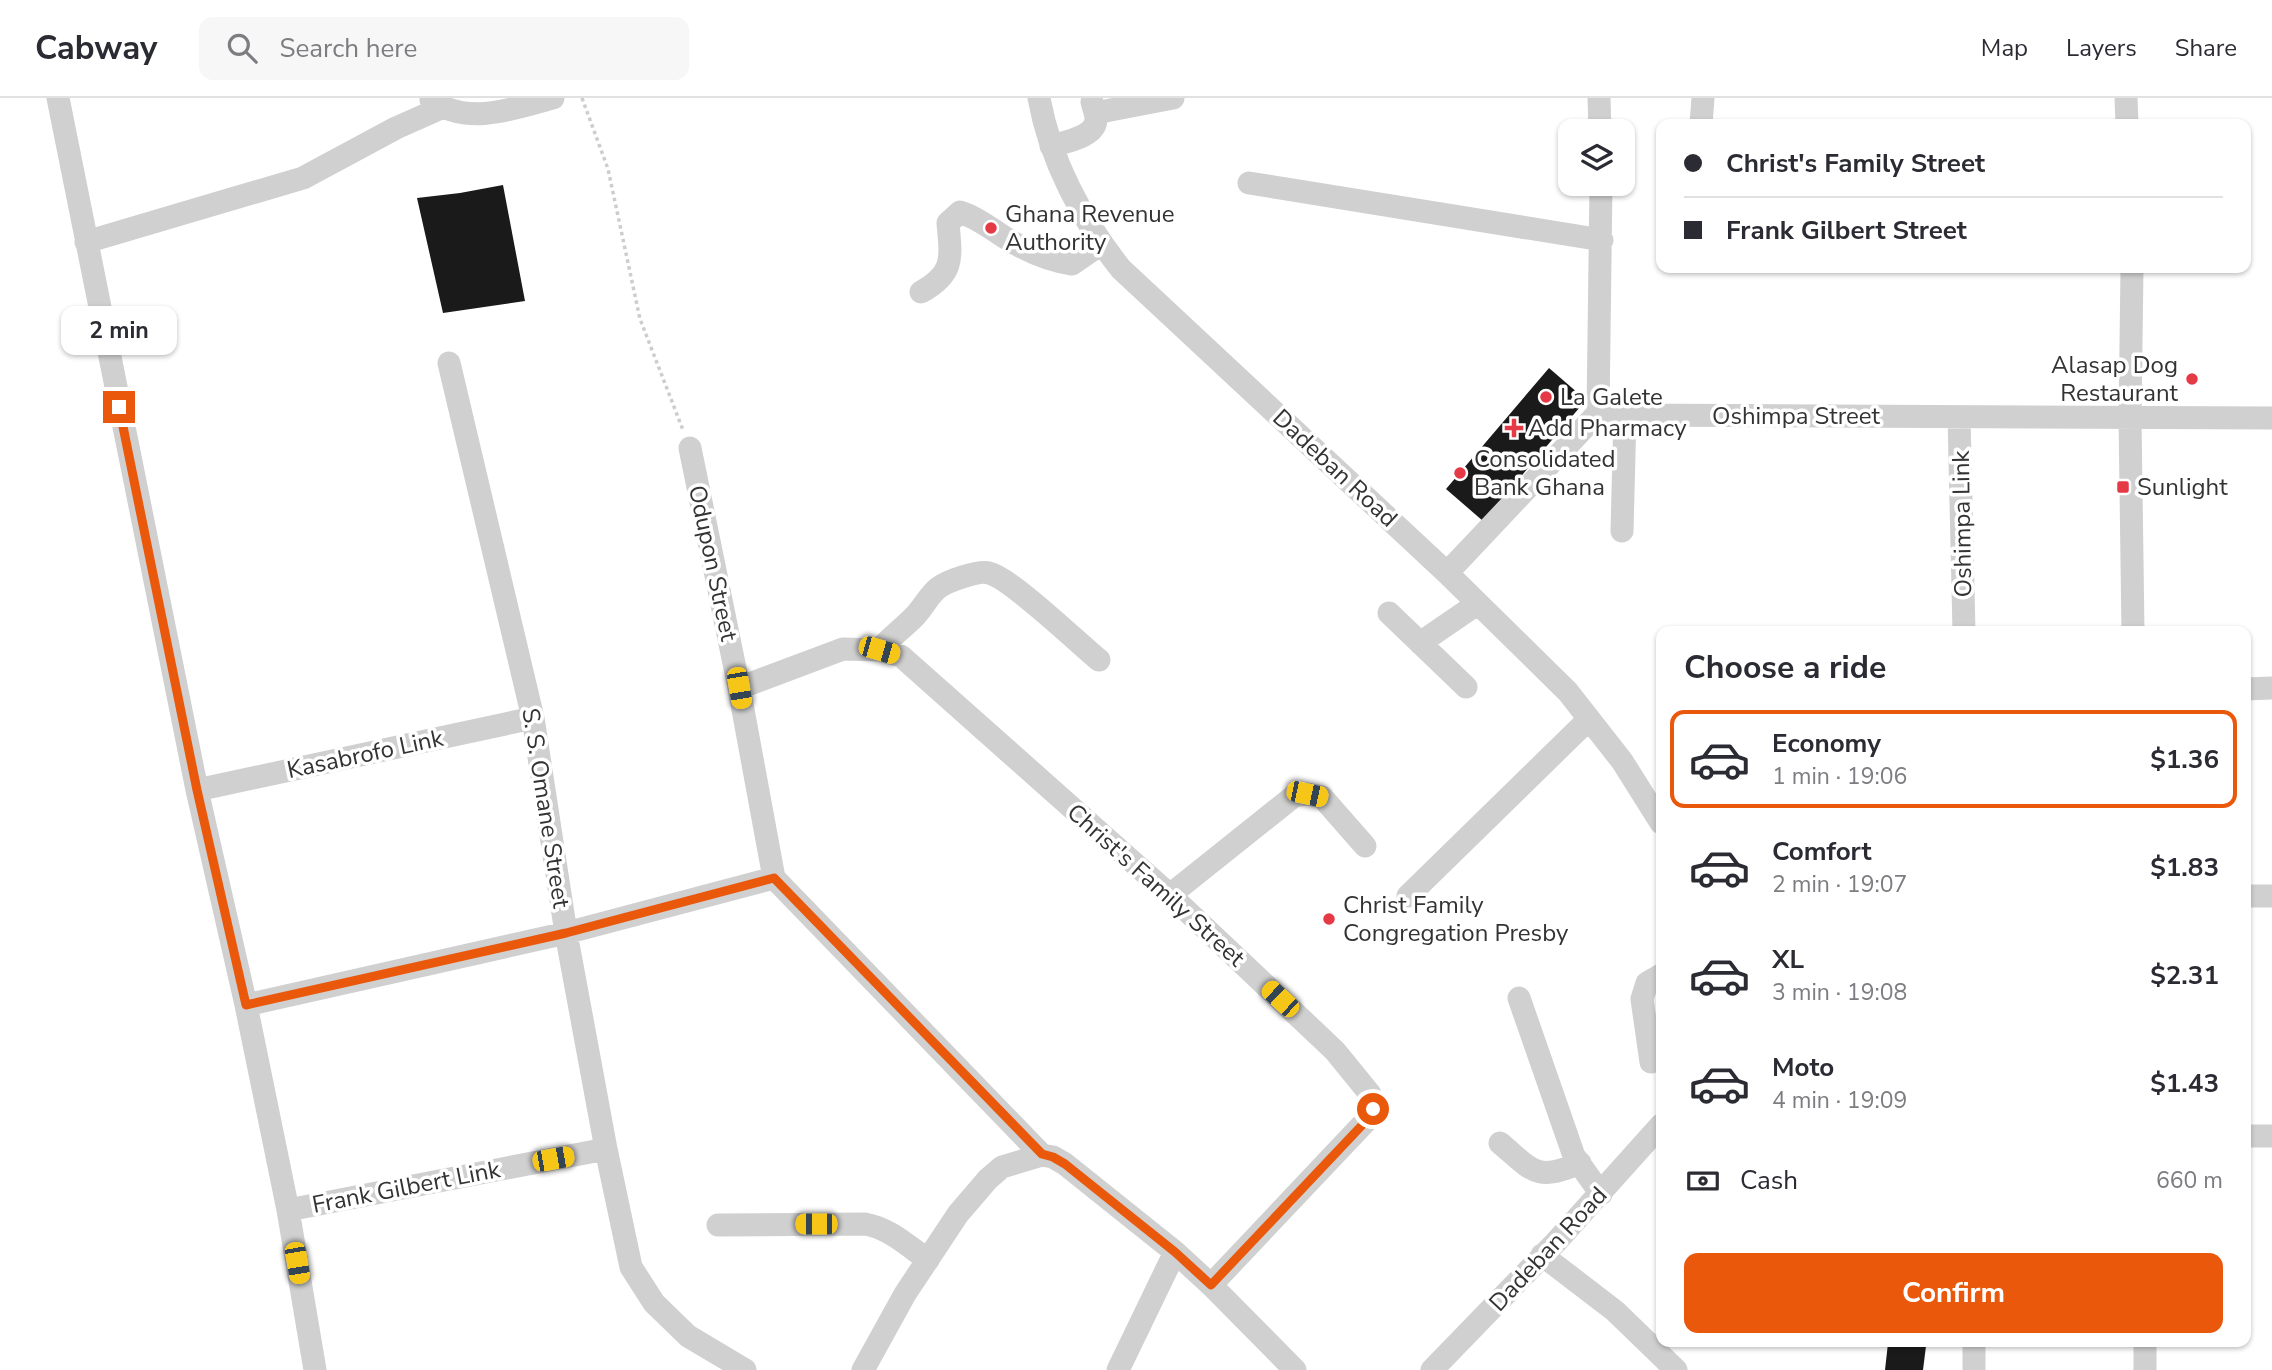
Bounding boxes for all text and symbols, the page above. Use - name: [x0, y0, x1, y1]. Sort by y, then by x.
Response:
- search box: [199, 17, 689, 80]
- text: Cabway: [35, 26, 157, 71]
- icon: search: [223, 29, 261, 67]
- text: Search here: [279, 31, 417, 66]
- text: Map: [1981, 32, 2028, 64]
- text: Layers: [2066, 32, 2137, 64]
- text: Share: [2175, 32, 2237, 64]
- map controls: [1558, 119, 1635, 196]
- button: layers: [1558, 119, 1635, 196]
- text: Christ's Family Street: [1726, 146, 1985, 181]
- place label: Ghana Revenue Authority: [1005, 198, 1175, 258]
- text: Frank Gilbert Street: [1726, 213, 1967, 248]
- marker: Ghana Revenue Authority: [983, 220, 999, 236]
- callout: 2 min: [61, 306, 177, 354]
- text: 2 min: [89, 315, 149, 346]
- place label: Alasap Dog Restaurant: [2051, 349, 2179, 409]
- marker: Alasap Dog Restaurant: [2184, 371, 2200, 387]
- place label: La Galete: [1560, 381, 1663, 413]
- marker: La Galete: [1538, 389, 1554, 405]
- route end: [103, 391, 135, 423]
- street label: Oshimpa Street: [1712, 400, 1881, 432]
- street label: Dadeban Road: [1266, 402, 1404, 534]
- place label: Add Pharmacy: [1528, 412, 1687, 444]
- marker: Add Pharmacy: [1506, 420, 1522, 436]
- place label: Consolidated Bank Ghana: [1474, 443, 1616, 503]
- street label: Oshimpa Link: [1945, 449, 1979, 598]
- marker: Consolidated Bank Ghana: [1452, 465, 1468, 481]
- place label: Sunlight: [2137, 471, 2228, 503]
- marker: Sunlight: [2115, 479, 2131, 495]
- street label: Odupon Street: [681, 482, 745, 644]
- car: [856, 634, 903, 666]
- text: Choose a ride: [1684, 646, 1886, 689]
- car: [726, 665, 753, 711]
- street label: S. S. Omane Street: [514, 706, 578, 911]
- street label: Kasabrofo Link: [284, 722, 447, 786]
- text: Economy: [1772, 726, 1881, 761]
- icon: car: [1688, 728, 1751, 791]
- text: $1.36: [2150, 742, 2219, 777]
- text: 1 min · 19:06: [1772, 761, 1907, 792]
- car: [1285, 779, 1330, 809]
- street label: Christ's Family Street: [1060, 796, 1252, 974]
- text: Comfort: [1772, 834, 1872, 869]
- icon: car: [1688, 836, 1751, 899]
- text: $1.83: [2150, 850, 2219, 885]
- text: 2 min · 19:07: [1772, 869, 1907, 900]
- place label: Christ Family Congregation Presby: [1343, 889, 1569, 949]
- marker: Christ Family Congregation Presby: [1321, 911, 1337, 927]
- text: XL: [1772, 942, 1804, 977]
- icon: car: [1688, 944, 1751, 1007]
- text: $2.31: [2150, 958, 2219, 993]
- car: [1258, 977, 1303, 1021]
- text: 3 min · 19:08: [1772, 977, 1907, 1008]
- text: Moto: [1772, 1050, 1834, 1085]
- icon: car: [1688, 1052, 1751, 1115]
- text: $1.43: [2150, 1066, 2219, 1101]
- text: 4 min · 19:09: [1772, 1085, 1907, 1116]
- route start: [1357, 1093, 1389, 1125]
- car: [531, 1145, 576, 1173]
- street label: Frank Gilbert Link: [309, 1153, 504, 1221]
- icon: cash: [1684, 1162, 1722, 1200]
- text: Cash: [1740, 1163, 1798, 1198]
- text: 660 m: [2156, 1165, 2223, 1196]
- street label: Dadeban Road: [1482, 1180, 1614, 1318]
- car: [796, 1214, 838, 1235]
- car: [284, 1240, 311, 1286]
- button: Confirm: [1684, 1253, 2223, 1333]

